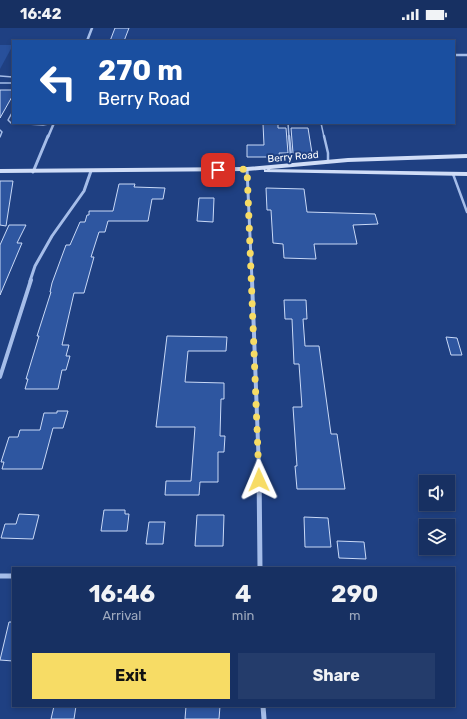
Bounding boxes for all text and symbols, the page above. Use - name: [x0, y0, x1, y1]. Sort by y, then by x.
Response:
- text: 16:42: [20, 5, 62, 23]
- text: 270 m: [98, 54, 183, 87]
- icon: left: [32, 56, 84, 108]
- text: Berry Road: [98, 88, 190, 110]
- street label: Berry Road: [267, 149, 319, 165]
- pin: [201, 153, 235, 187]
- icon: arrive: [207, 159, 229, 181]
- position arrow: [238, 459, 280, 501]
- map controls: [419, 475, 455, 555]
- button: sound: [419, 475, 455, 511]
- button: layers: [419, 519, 455, 555]
- text: 16:46: [89, 580, 155, 608]
- text: 4: [235, 580, 251, 608]
- text: 290: [331, 580, 378, 608]
- text: Arrival: [102, 608, 141, 623]
- text: min: [232, 608, 254, 623]
- text: m: [349, 608, 360, 623]
- button: Exit: [32, 653, 230, 699]
- button: Share: [238, 653, 435, 699]

